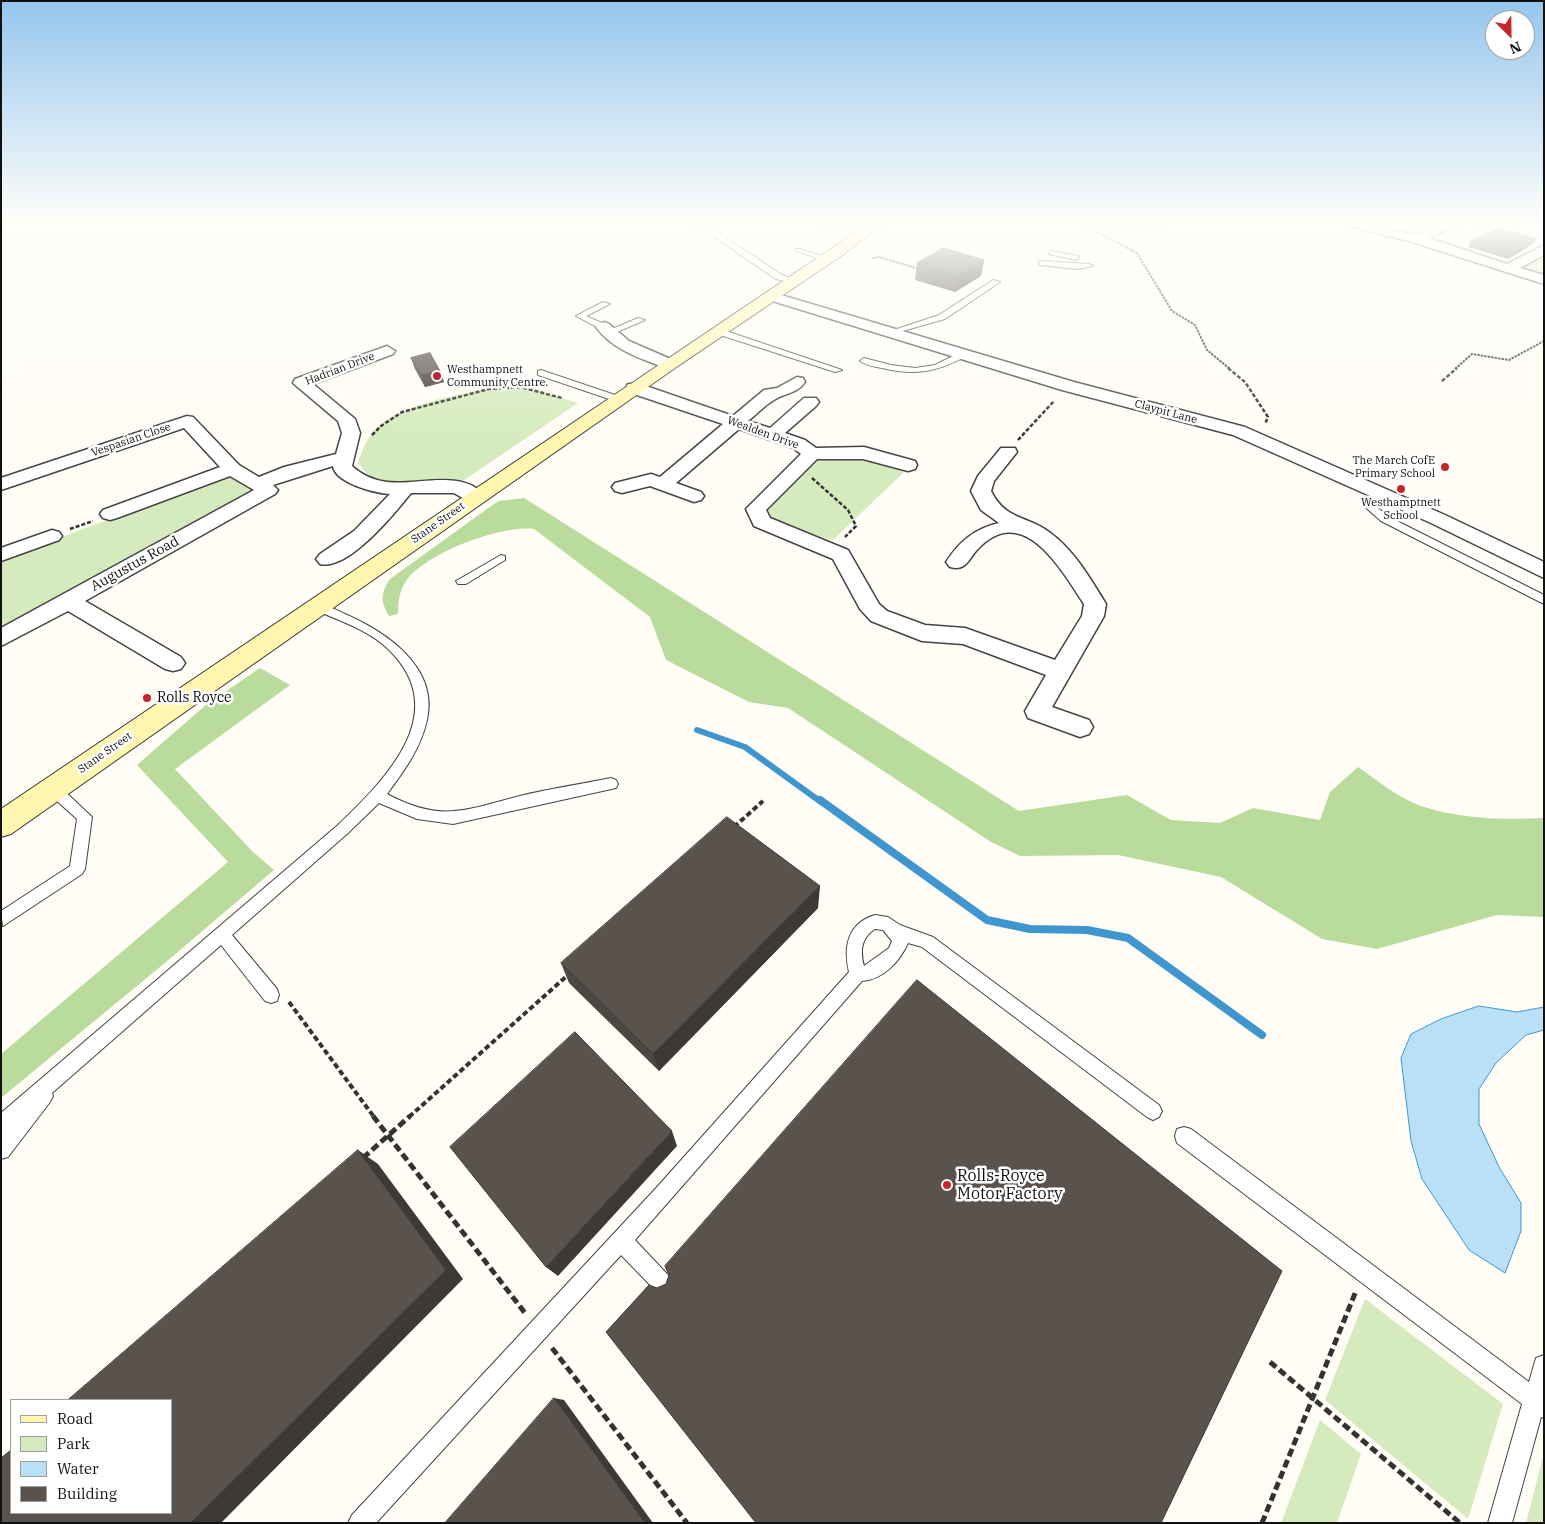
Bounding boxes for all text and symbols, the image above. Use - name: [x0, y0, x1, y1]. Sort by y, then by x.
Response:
- north arrow: [1485, 10, 1535, 60]
- text: N: [1507, 37, 1524, 58]
- street label: Hadrian Drive: [304, 350, 376, 388]
- place label: Westhampnett Community Centre.: [447, 363, 548, 389]
- marker: Westhampnett Community Centre.: [431, 370, 443, 382]
- street label: Claypit Lane: [1133, 397, 1199, 427]
- street label: Wealden Drive: [725, 414, 801, 452]
- street label: Vespasian Close: [90, 420, 172, 460]
- place label: The March CofE Primary School: [1352, 454, 1435, 480]
- marker: The March CofE Primary School: [1439, 461, 1451, 473]
- marker: Westhamptnett School: [1395, 483, 1407, 495]
- place label: Westhamptnett School: [1361, 496, 1441, 522]
- street label: Stane Street: [409, 500, 467, 546]
- street label: Augustus Road: [88, 533, 182, 595]
- place label: Rolls Royce: [157, 690, 232, 706]
- marker: Rolls Royce: [141, 692, 153, 704]
- street label: Stane Street: [76, 730, 134, 776]
- place label: Rolls-Royce Motor Factory: [957, 1166, 1063, 1204]
- marker: Rolls-Royce Motor Factory: [941, 1179, 953, 1191]
- legend: [10, 1399, 172, 1514]
- text: Road: [57, 1409, 93, 1428]
- text: Park: [57, 1434, 90, 1453]
- text: Water: [57, 1459, 99, 1478]
- text: Building: [57, 1484, 117, 1503]

